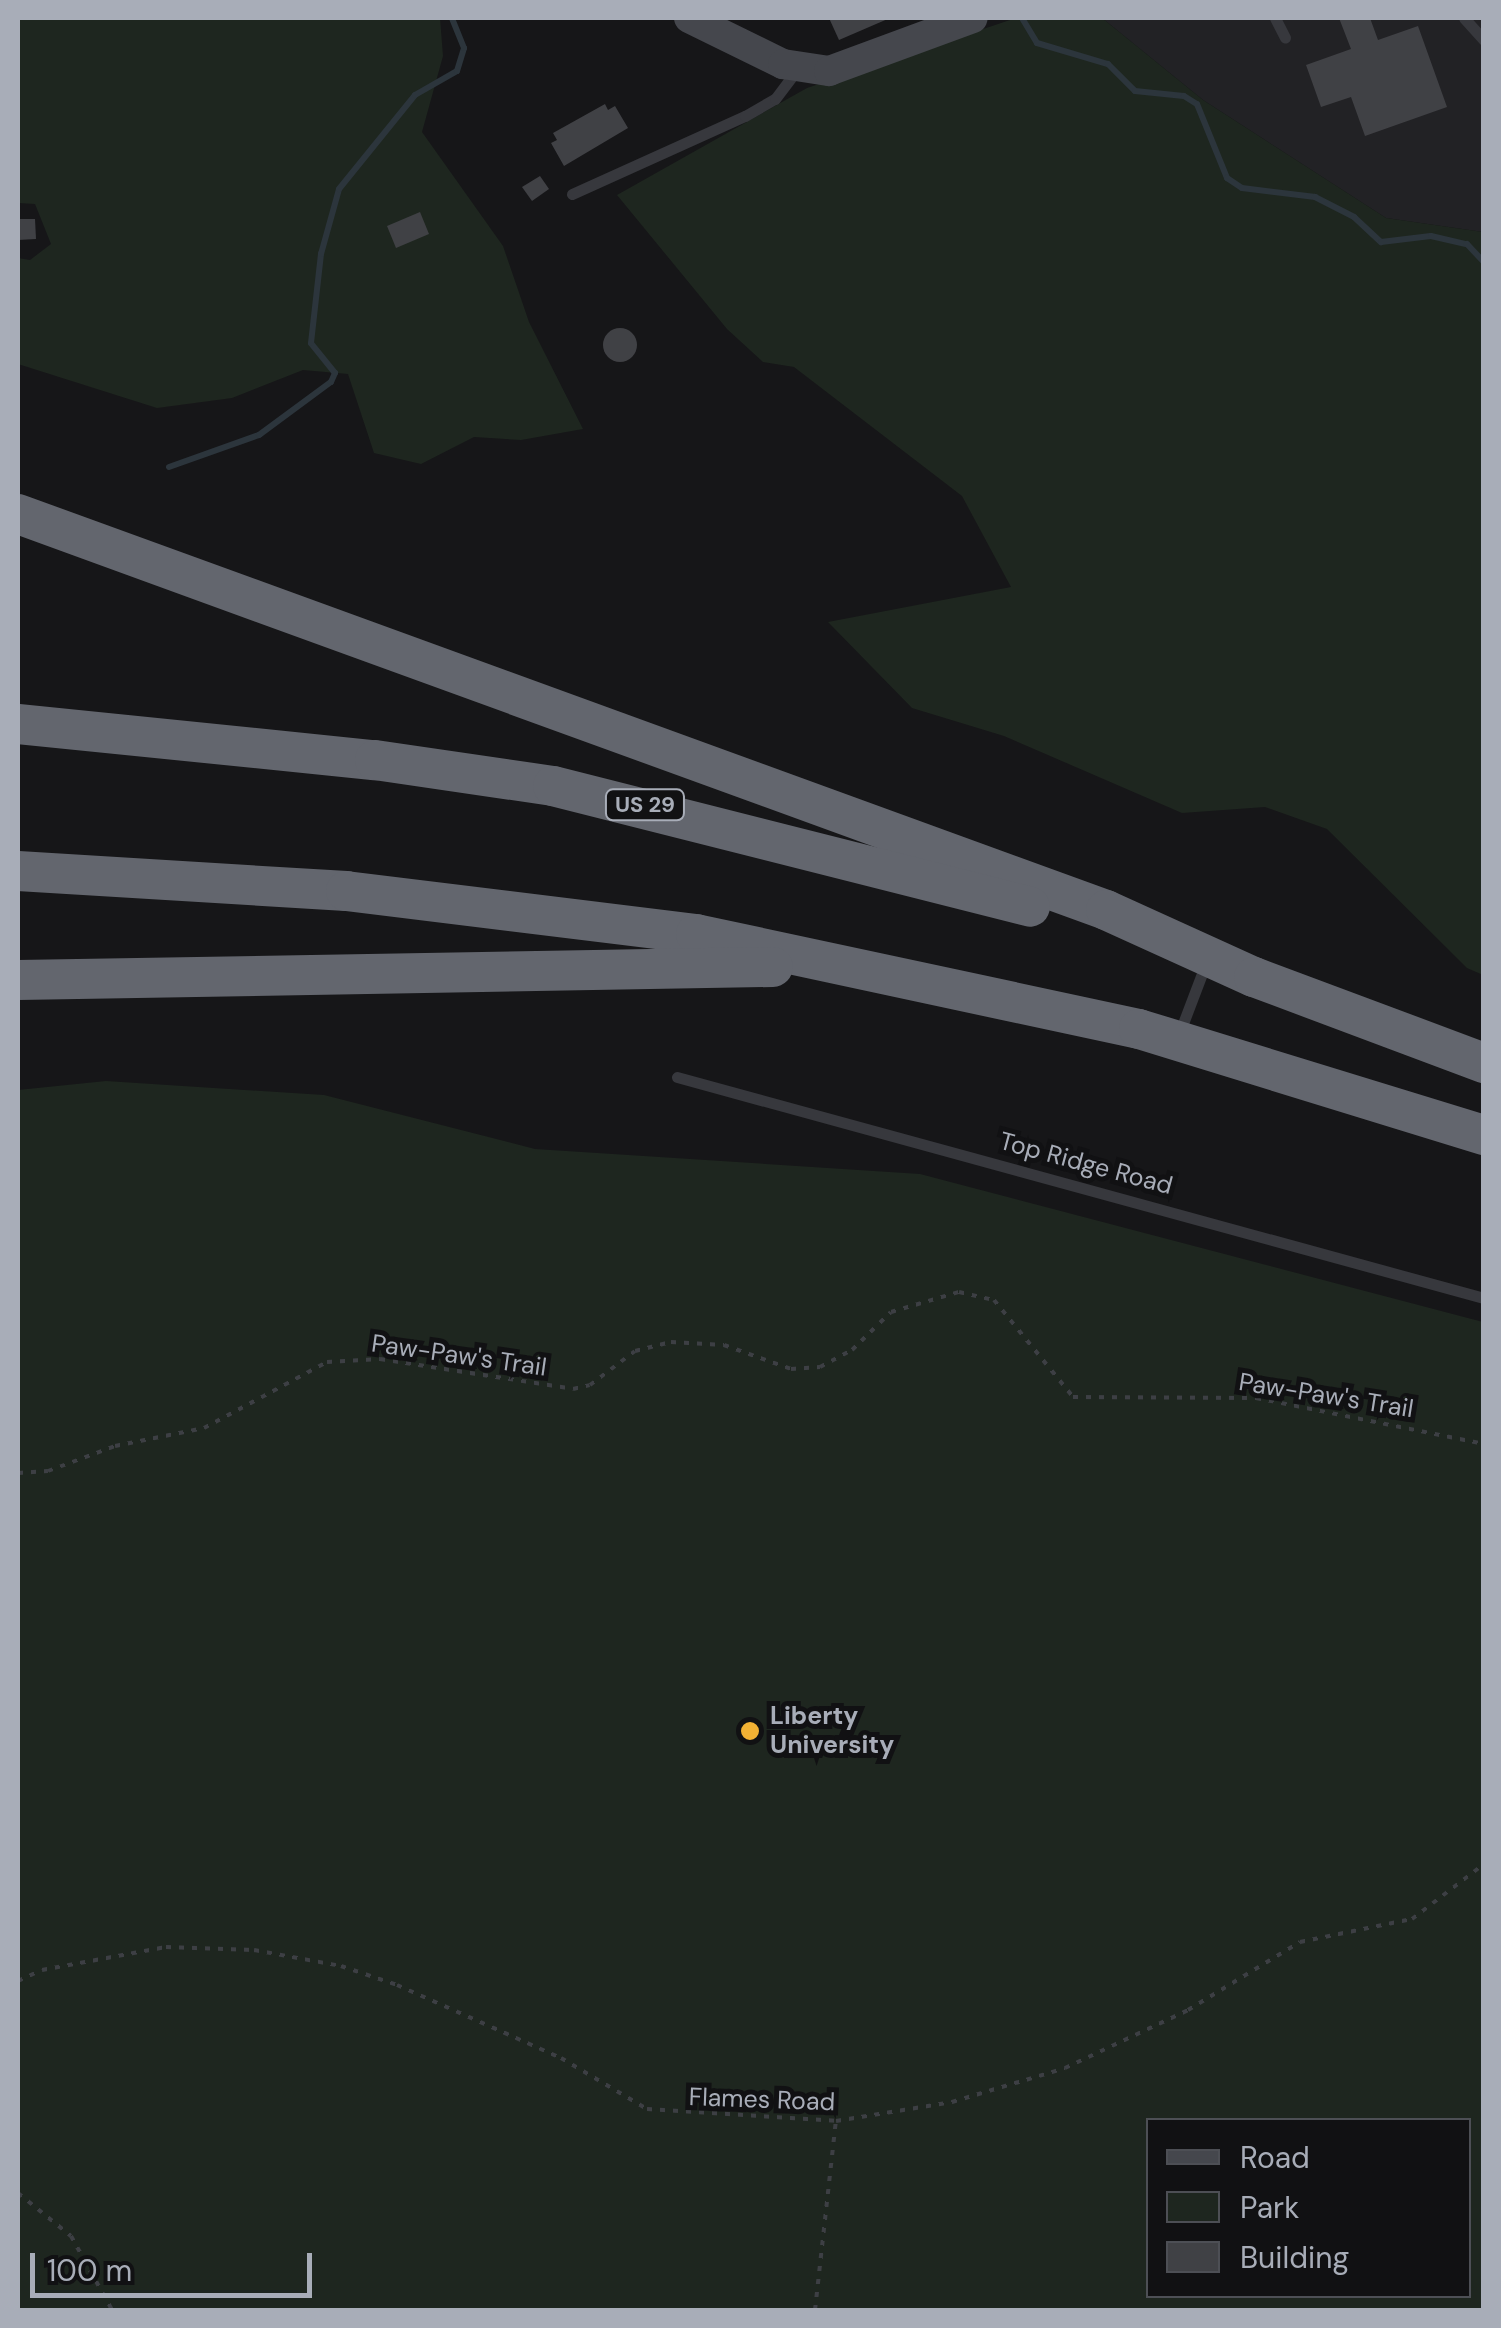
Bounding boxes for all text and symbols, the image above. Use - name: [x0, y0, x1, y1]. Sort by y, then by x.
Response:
- road number: US 29: [602, 788, 688, 822]
- street label: Top Ridge Road: [996, 1126, 1176, 1202]
- street label: Paw-Paw's Trail: [370, 1329, 548, 1383]
- street label: Paw-Paw's Trail: [1237, 1367, 1415, 1425]
- place label: Liberty University: [770, 1702, 894, 1761]
- marker: Liberty University: [739, 1720, 761, 1742]
- street label: Flames Road: [688, 2082, 836, 2118]
- legend: [1146, 2118, 1471, 2298]
- text: Road: [1240, 2138, 1310, 2177]
- text: Park: [1240, 2188, 1299, 2227]
- scale bar: [35, 2233, 318, 2295]
- text: Building: [1240, 2238, 1349, 2277]
- text: 100 m: [47, 2251, 132, 2290]

